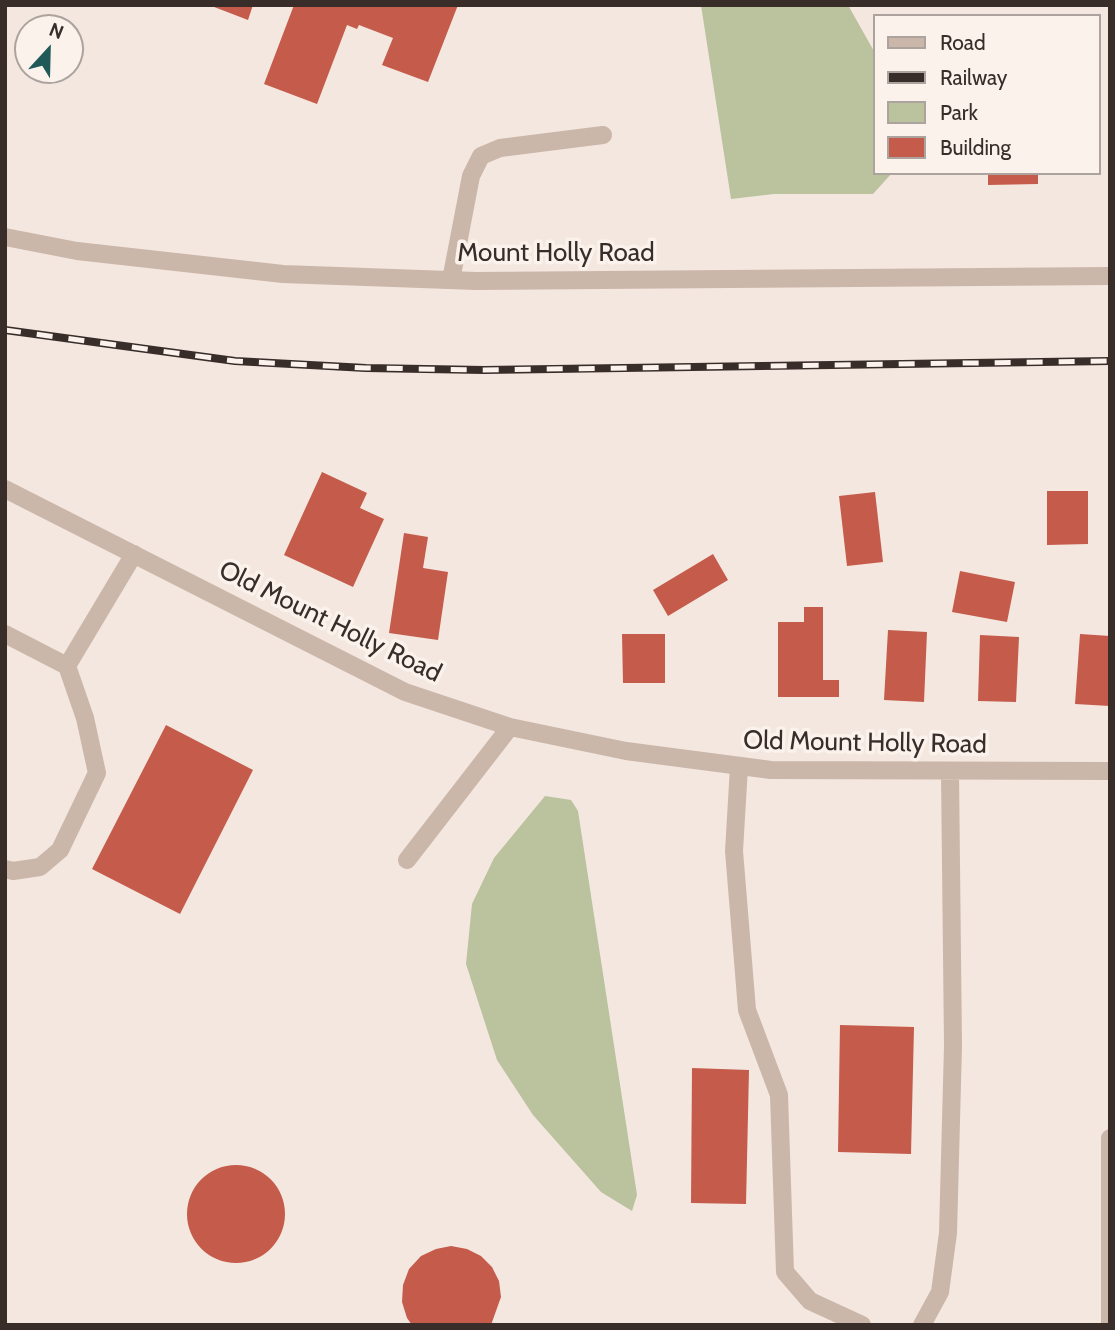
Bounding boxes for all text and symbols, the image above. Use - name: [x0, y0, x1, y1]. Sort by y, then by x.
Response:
- north arrow: [14, 14, 84, 84]
- legend: [874, 14, 1101, 175]
- text: N: [46, 18, 67, 44]
- text: Road: [940, 30, 986, 55]
- text: Railway: [940, 65, 1007, 90]
- text: Park: [940, 100, 978, 125]
- text: Building: [940, 135, 1011, 160]
- street label: Mount Holly Road: [457, 237, 655, 269]
- street label: Old Mount Holly Road: [214, 555, 446, 689]
- street label: Old Mount Holly Road: [743, 725, 987, 761]

